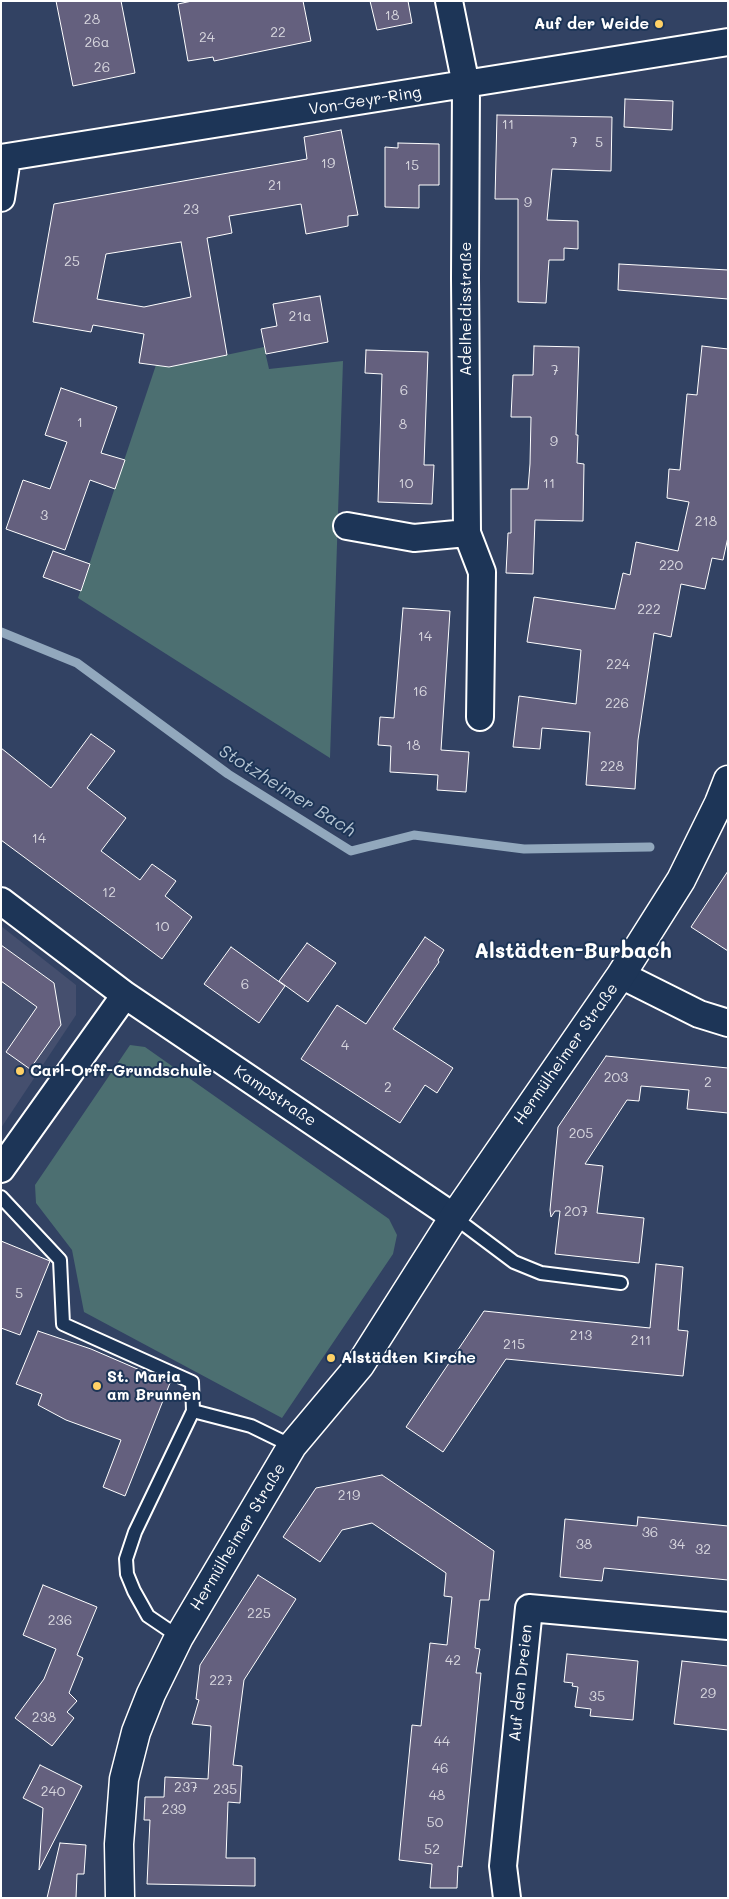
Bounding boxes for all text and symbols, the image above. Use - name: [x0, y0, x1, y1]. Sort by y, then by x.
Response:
- house number: 18: [385, 8, 399, 24]
- house number: 28: [84, 12, 100, 28]
- place label: Auf der Weide: [534, 14, 649, 34]
- marker: Auf der Weide: [653, 18, 665, 30]
- house number: 22: [270, 25, 286, 41]
- house number: 24: [199, 30, 215, 46]
- house number: 26a: [85, 35, 109, 51]
- house number: 26: [94, 60, 110, 76]
- street label: Von-Geyr-Ring: [307, 83, 423, 119]
- house number: 11: [502, 117, 514, 133]
- house number: 7: [570, 135, 578, 151]
- house number: 5: [595, 135, 603, 151]
- house number: 19: [321, 156, 335, 172]
- house number: 15: [405, 158, 419, 174]
- house number: 21: [268, 178, 282, 194]
- house number: 9: [524, 195, 532, 211]
- house number: 23: [183, 202, 199, 218]
- street label: Adelheidisstraße: [456, 242, 476, 376]
- house number: 25: [64, 254, 80, 270]
- house number: 21a: [289, 309, 311, 325]
- house number: 7: [551, 363, 559, 379]
- house number: 6: [400, 383, 408, 399]
- house number: 1: [77, 415, 83, 431]
- house number: 8: [399, 417, 407, 433]
- house number: 9: [550, 434, 558, 450]
- house number: 10: [399, 476, 413, 492]
- house number: 11: [543, 476, 555, 492]
- house number: 3: [40, 508, 48, 524]
- house number: 218: [695, 514, 717, 530]
- house number: 220: [659, 558, 683, 574]
- house number: 222: [637, 602, 661, 618]
- house number: 14: [418, 629, 432, 645]
- house number: 224: [606, 657, 630, 673]
- house number: 16: [413, 684, 427, 700]
- house number: 226: [605, 696, 629, 712]
- house number: 18: [406, 738, 420, 754]
- water label: Stotzheimer Bach: [215, 740, 359, 842]
- house number: 228: [600, 759, 624, 775]
- house number: 14: [32, 831, 46, 847]
- house number: 12: [102, 885, 116, 901]
- house number: 10: [155, 919, 169, 935]
- district label: Alstädten-Burbach: [474, 939, 672, 965]
- house number: 6: [241, 977, 249, 993]
- street label: Hermülheimer Straße: [510, 979, 622, 1129]
- house number: 4: [341, 1038, 349, 1054]
- place label: Carl-Orff-Grundschule: [30, 1061, 212, 1081]
- street label: Kampstraße: [230, 1061, 320, 1131]
- marker: Carl-Orff-Grundschule: [14, 1065, 26, 1077]
- house number: 203: [604, 1070, 628, 1086]
- house number: 2: [704, 1075, 712, 1091]
- house number: 2: [384, 1080, 392, 1096]
- house number: 205: [569, 1126, 593, 1142]
- house number: 207: [564, 1204, 588, 1220]
- house number: 5: [15, 1286, 23, 1302]
- house number: 213: [570, 1328, 592, 1344]
- house number: 211: [631, 1333, 651, 1349]
- house number: 215: [503, 1337, 525, 1353]
- place label: Alstädten Kirche: [341, 1348, 476, 1368]
- marker: Alstädten Kirche: [325, 1352, 337, 1364]
- place label: St. Maria am Brunnen: [107, 1367, 201, 1405]
- marker: St. Maria am Brunnen: [91, 1380, 103, 1392]
- street label: Hermülheimer Straße: [186, 1460, 290, 1614]
- house number: 219: [338, 1488, 360, 1504]
- house number: 36: [642, 1525, 658, 1541]
- house number: 38: [576, 1537, 592, 1553]
- house number: 34: [669, 1537, 685, 1553]
- house number: 32: [695, 1542, 711, 1558]
- house number: 225: [247, 1606, 271, 1622]
- house number: 236: [48, 1613, 72, 1629]
- street label: Auf den Dreien: [505, 1623, 537, 1743]
- house number: 42: [445, 1653, 461, 1669]
- house number: 227: [209, 1673, 233, 1689]
- house number: 29: [700, 1686, 716, 1702]
- house number: 35: [589, 1689, 605, 1705]
- house number: 238: [32, 1710, 56, 1726]
- house number: 44: [434, 1734, 450, 1750]
- house number: 46: [432, 1761, 448, 1777]
- house number: 237: [174, 1780, 198, 1796]
- house number: 235: [213, 1782, 237, 1798]
- house number: 240: [41, 1784, 65, 1800]
- house number: 48: [429, 1788, 445, 1804]
- house number: 239: [162, 1802, 186, 1818]
- house number: 50: [427, 1815, 443, 1831]
- house number: 52: [424, 1842, 440, 1858]

